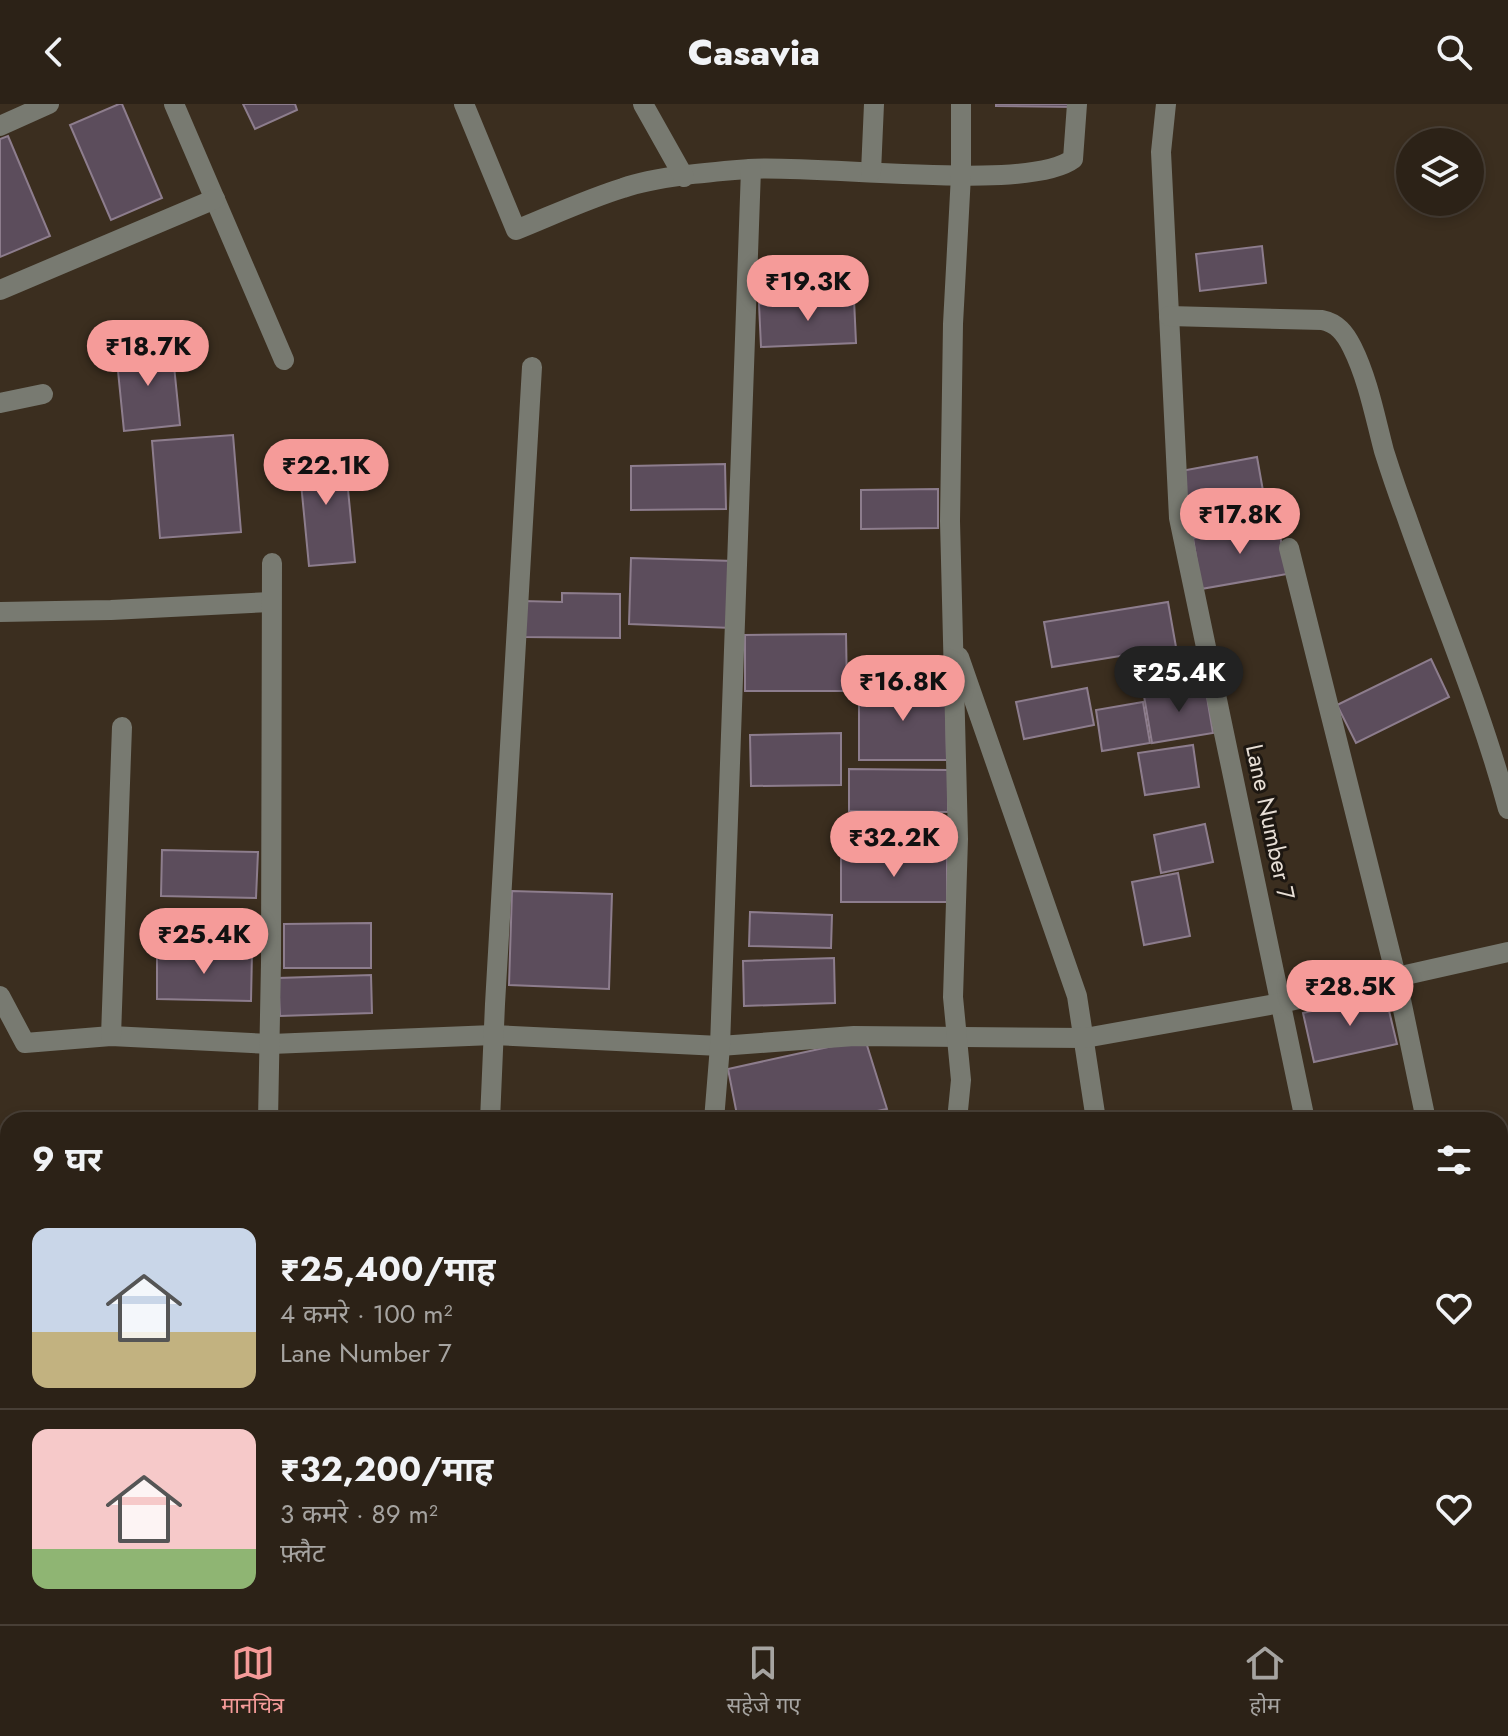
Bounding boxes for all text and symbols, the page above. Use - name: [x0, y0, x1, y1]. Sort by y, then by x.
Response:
- text: Casavia: [688, 26, 820, 78]
- icon: back: [32, 30, 76, 74]
- icon: search: [1432, 30, 1476, 74]
- map controls: [1396, 128, 1484, 216]
- button: layers: [1396, 128, 1484, 216]
- pin: ₹19.3K: [743, 255, 873, 323]
- text: ₹19.3K: [765, 262, 851, 300]
- pin: ₹18.7K: [83, 320, 213, 388]
- text: ₹18.7K: [105, 327, 191, 365]
- pin: ₹22.1K: [261, 439, 391, 507]
- text: ₹22.1K: [282, 446, 370, 484]
- pin: ₹17.8K: [1175, 488, 1305, 556]
- text: ₹17.8K: [1198, 495, 1282, 533]
- pin: ₹25.4K: [1114, 646, 1244, 714]
- text: ₹25.4K: [1132, 653, 1226, 691]
- pin: ₹16.8K: [838, 655, 968, 723]
- text: ₹16.8K: [859, 662, 947, 700]
- street label: Lane Number 7: [1237, 741, 1304, 903]
- pin: ₹32.2K: [829, 811, 959, 879]
- text: ₹32.2K: [848, 818, 940, 856]
- pin: ₹25.4K: [139, 908, 269, 976]
- text: ₹25.4K: [157, 915, 251, 953]
- pin: ₹28.5K: [1285, 960, 1415, 1028]
- text: ₹28.5K: [1304, 967, 1396, 1005]
- text: 9 घर: [32, 1135, 102, 1184]
- icon: filters: [1432, 1138, 1476, 1182]
- text: ₹25,400/माह: [280, 1245, 496, 1294]
- icon: home: [96, 1260, 192, 1356]
- icon: heart: [1432, 1286, 1476, 1330]
- text: 4 कमरे · 100 m²: [280, 1295, 452, 1333]
- text: Lane Number 7: [280, 1334, 452, 1372]
- text: ₹32,200/माह: [280, 1445, 493, 1494]
- icon: home: [96, 1461, 192, 1557]
- icon: heart: [1432, 1487, 1476, 1531]
- text: 3 कमरे · 89 m²: [280, 1495, 438, 1533]
- text: फ़्लैट: [280, 1534, 325, 1572]
- tab: मानचित्र: [221, 1641, 284, 1722]
- tab: सहेजे गए: [726, 1641, 800, 1722]
- tab: होम: [1243, 1641, 1287, 1722]

